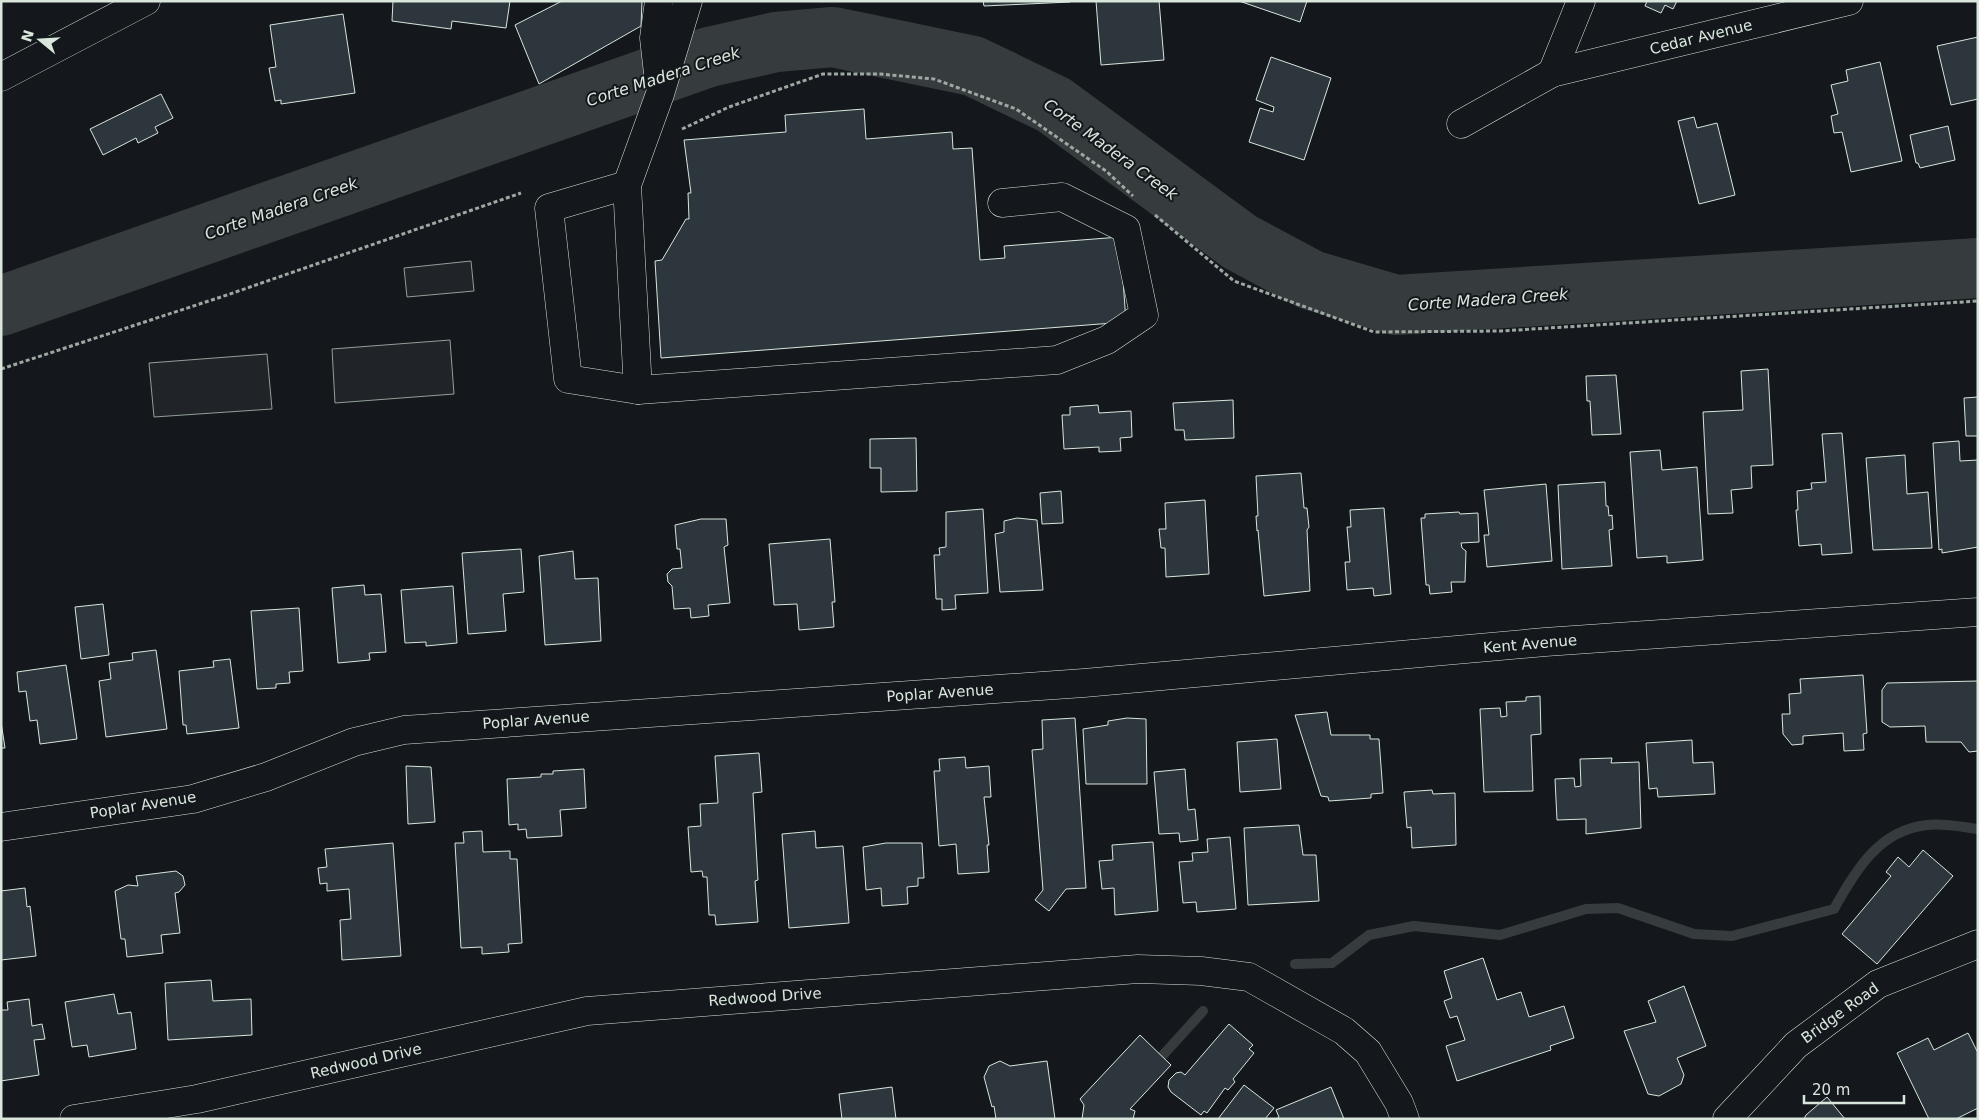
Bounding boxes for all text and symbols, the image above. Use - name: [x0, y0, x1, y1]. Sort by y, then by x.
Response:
- north arrow: [15, 15, 65, 65]
- street label: Cedar Avenue: [1648, 16, 1754, 58]
- text: N: [18, 28, 37, 44]
- water label: Corte Madera Creek: [584, 42, 743, 110]
- water label: Corte Madera Creek: [1040, 95, 1182, 205]
- water label: Corte Madera Creek: [202, 173, 361, 244]
- water label: Corte Madera Creek: [1407, 284, 1569, 315]
- street label: Kent Avenue: [1482, 631, 1578, 657]
- street label: Poplar Avenue: [886, 680, 994, 706]
- street label: Poplar Avenue: [482, 707, 590, 733]
- street label: Poplar Avenue: [89, 788, 197, 822]
- street label: Bridge Road: [1798, 979, 1882, 1047]
- street label: Redwood Drive: [708, 984, 822, 1010]
- street label: Redwood Drive: [309, 1039, 423, 1083]
- scale bar: [1804, 1072, 1904, 1104]
- text: 20 m: [1812, 1081, 1850, 1099]

